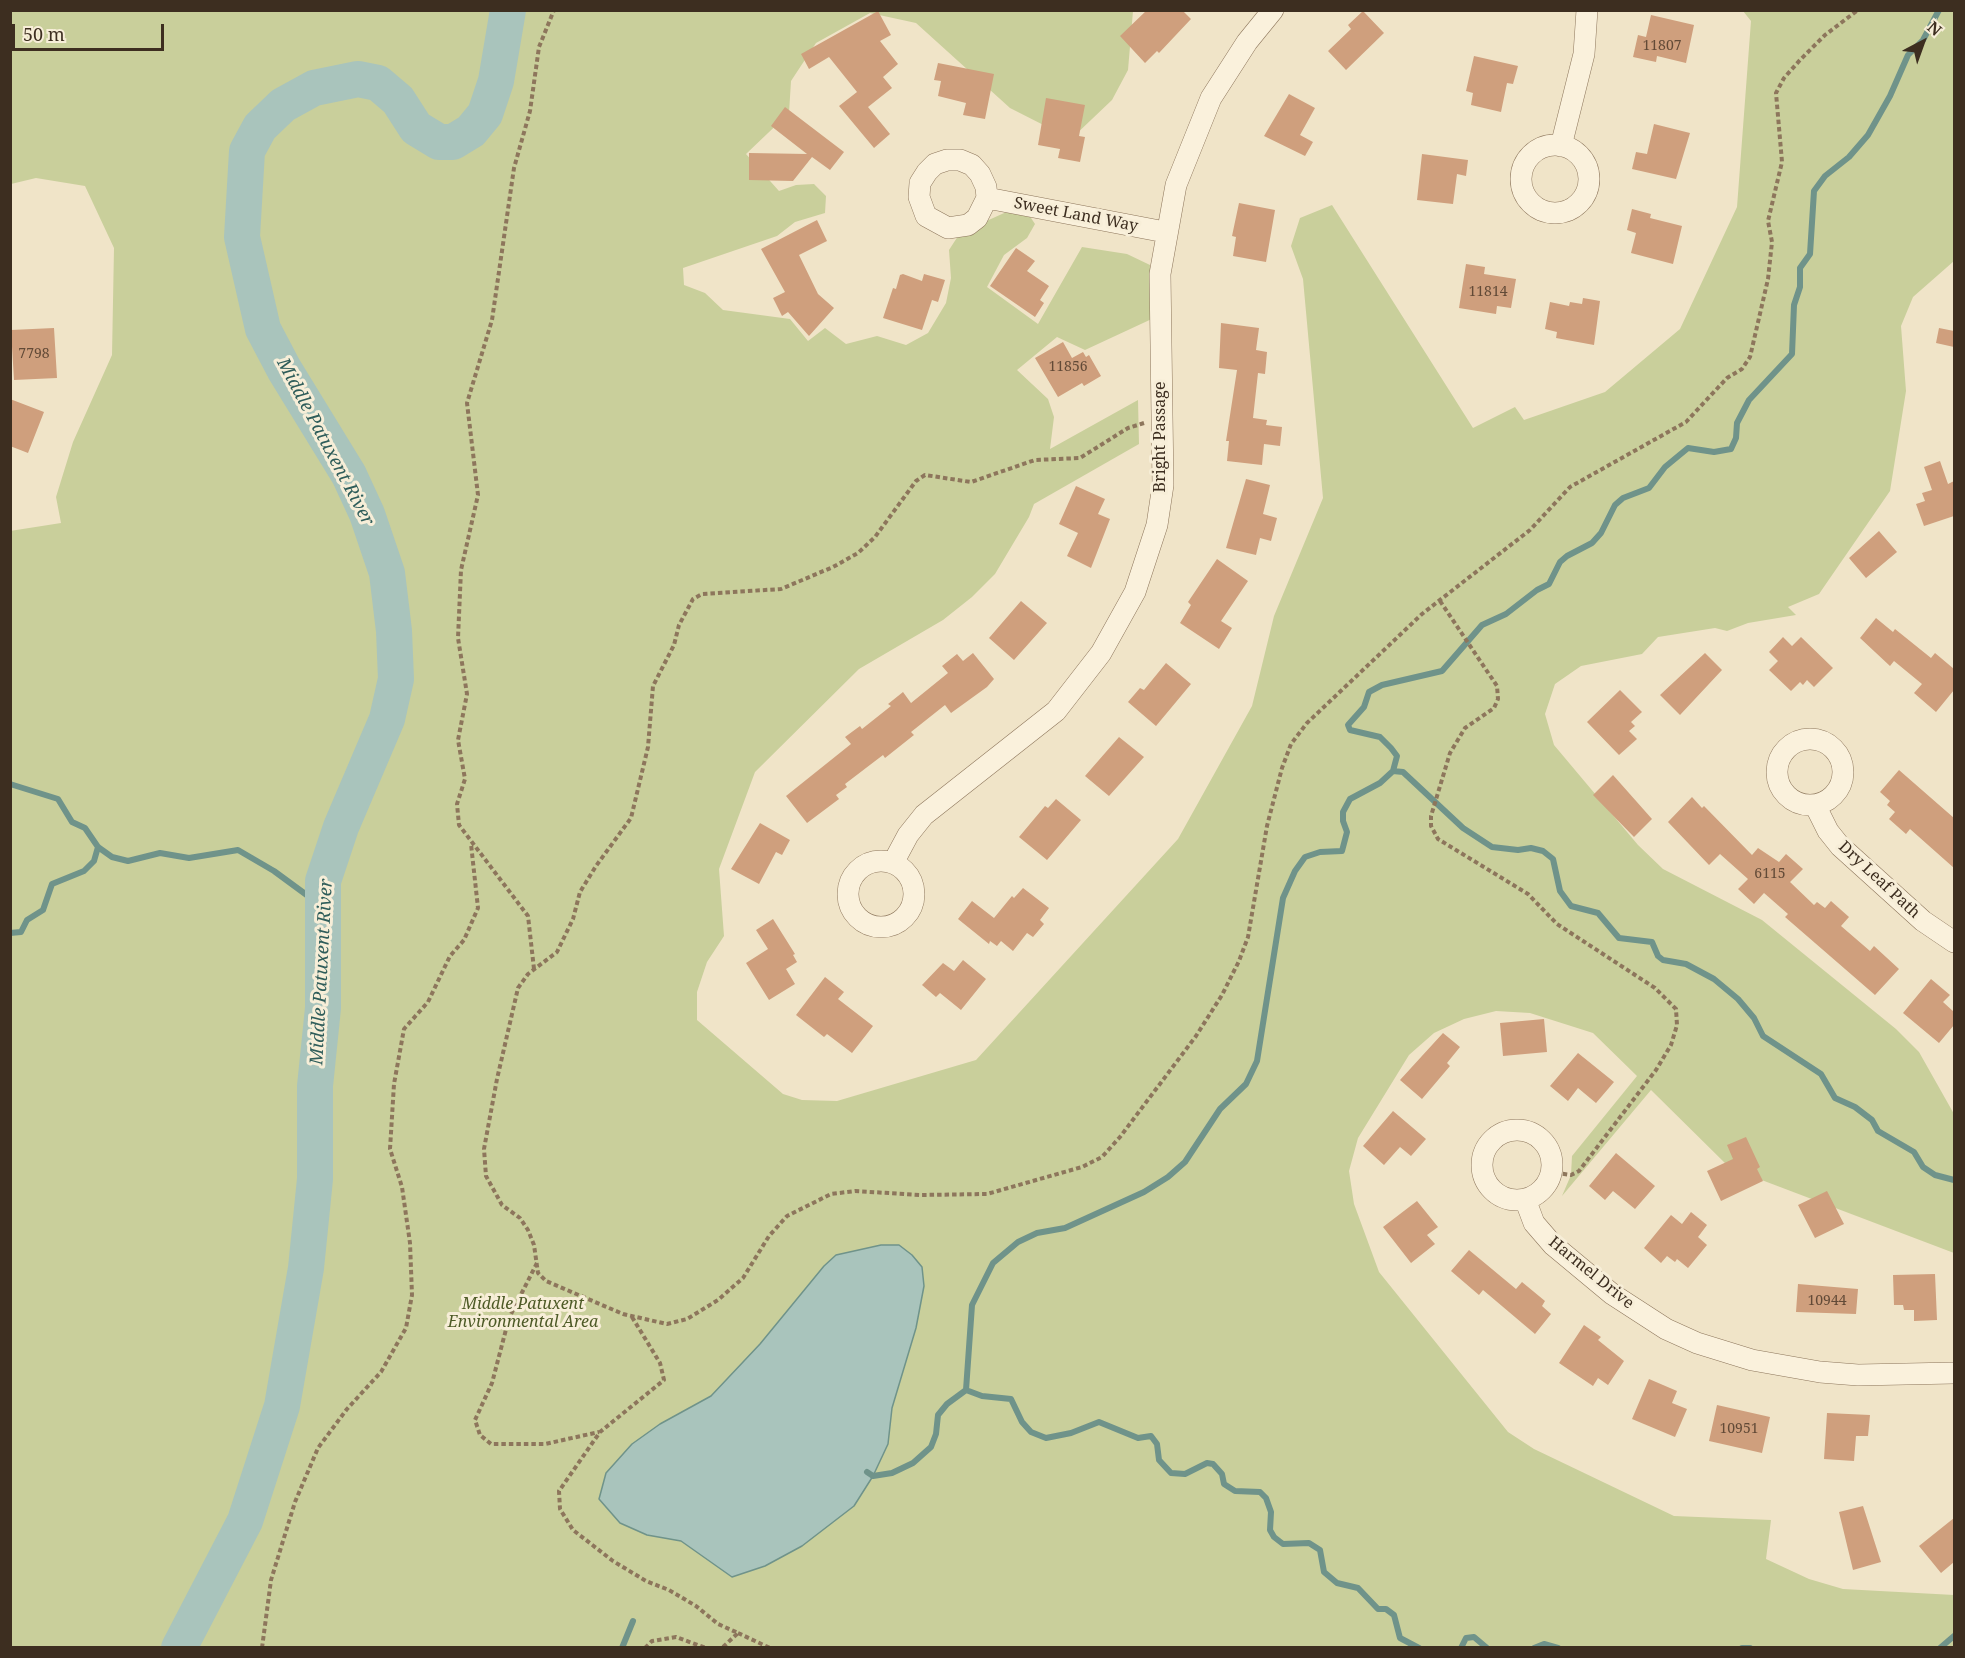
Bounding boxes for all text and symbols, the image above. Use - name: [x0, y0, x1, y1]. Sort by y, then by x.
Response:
- scale bar: [15, 12, 166, 50]
- north arrow: [1893, 12, 1953, 72]
- text: N: [1923, 16, 1947, 41]
- text: 50 m: [23, 22, 65, 46]
- house number: 11807: [1642, 38, 1682, 54]
- street label: Sweet Land Way: [1012, 194, 1140, 236]
- house number: 11814: [1468, 284, 1508, 300]
- house number: 7798: [18, 346, 50, 362]
- water label: Middle Patuxent River: [272, 355, 378, 529]
- house number: 11856: [1048, 359, 1088, 375]
- street label: Bright Passage: [1150, 382, 1170, 492]
- street label: Dry Leaf Path: [1834, 837, 1924, 923]
- house number: 6115: [1754, 866, 1786, 882]
- water label: Middle Patuxent River: [306, 878, 338, 1066]
- street label: Harmel Drive: [1544, 1233, 1638, 1313]
- house number: 10944: [1807, 1293, 1847, 1309]
- park label: Middle Patuxent Environmental Area: [448, 1294, 598, 1332]
- house number: 10951: [1719, 1421, 1759, 1437]

